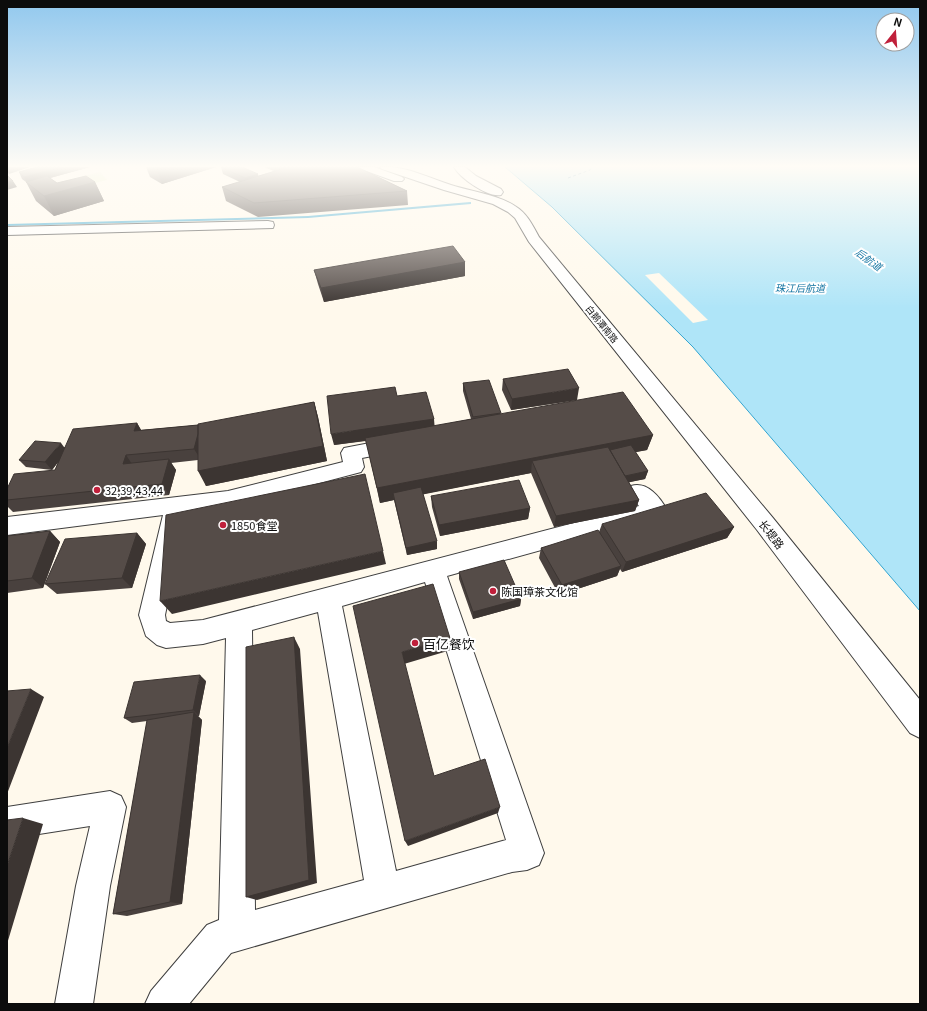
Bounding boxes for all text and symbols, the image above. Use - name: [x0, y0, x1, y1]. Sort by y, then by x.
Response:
- north arrow: [875, 12, 915, 52]
- text: N: [892, 13, 904, 30]
- water label: 后航道: [852, 244, 887, 275]
- water label: 珠江后航道: [775, 280, 827, 295]
- street label: 白鹅潭南路: [583, 302, 621, 346]
- place label: 32,39,43,44: [105, 482, 163, 498]
- marker: 32,39,43,44: [92, 485, 102, 495]
- street label: 长堤路: [756, 516, 788, 552]
- place label: 1850食堂: [231, 517, 277, 533]
- marker: 1850食堂: [218, 520, 228, 530]
- place label: 陈国璋茶文化馆: [501, 583, 578, 599]
- marker: 陈国璋茶文化馆: [488, 586, 498, 596]
- place label: 百亿餐饮: [423, 634, 475, 653]
- marker: 百亿餐饮: [410, 638, 420, 648]

